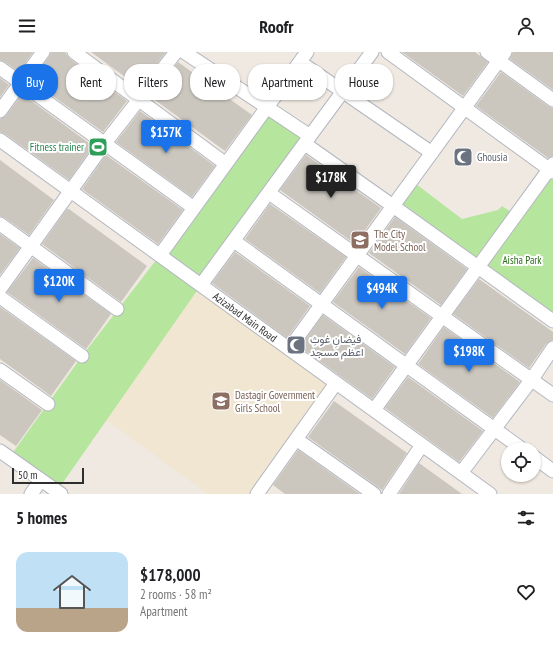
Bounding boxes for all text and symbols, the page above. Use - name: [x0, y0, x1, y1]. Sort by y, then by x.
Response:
- icon: menu: [16, 15, 38, 37]
- text: Roofr: [259, 15, 294, 38]
- icon: person: [515, 15, 537, 37]
- chip: Buy: [12, 64, 58, 100]
- chip: Rent: [66, 64, 116, 100]
- chip: Filters: [124, 64, 182, 100]
- chip: New: [190, 64, 240, 100]
- chip: Apartment: [248, 64, 327, 100]
- chip: House: [335, 64, 393, 100]
- pin: $157K: [138, 120, 194, 154]
- text: $157K: [150, 124, 182, 141]
- sports icon: Fitness trainer: [87, 136, 109, 158]
- place label: Fitness trainer: [30, 140, 84, 154]
- mosque icon: Ghousia: [452, 146, 474, 168]
- place label: Ghousia: [477, 150, 507, 164]
- pin: $178K: [303, 165, 359, 199]
- text: $178K: [315, 169, 347, 186]
- place label: The City Model School: [374, 227, 426, 254]
- school or university icon: The City Model School: [349, 229, 371, 251]
- park label: Aisha Park: [502, 253, 542, 267]
- pin: $120K: [31, 269, 87, 303]
- text: $120K: [43, 273, 75, 290]
- pin: $494K: [354, 276, 410, 310]
- text: $494K: [366, 280, 398, 297]
- street label: Azizabad Main Road: [210, 289, 280, 345]
- place label: فیضانِ غوثِ اعظم مسجد: [310, 332, 364, 360]
- mosque icon: فیضانِ غوثِ اعظم مسجد: [285, 334, 307, 356]
- pin: $198K: [441, 339, 497, 373]
- text: $198K: [453, 343, 485, 360]
- place label: Dastagir Government Girls School: [235, 388, 315, 415]
- school or university icon: Dastagir Government Girls School: [210, 390, 232, 412]
- map controls: [501, 442, 541, 482]
- button: locate: [501, 442, 541, 482]
- scale bar: [12, 466, 84, 485]
- text: 50 m: [18, 468, 37, 482]
- text: 5 homes: [16, 507, 67, 529]
- icon: filters: [515, 507, 537, 529]
- text: $178,000: [140, 564, 201, 586]
- icon: home: [48, 568, 96, 616]
- icon: heart: [515, 581, 537, 603]
- text: 2 rooms · 58 m²: [140, 586, 212, 603]
- text: Apartment: [140, 603, 188, 620]

